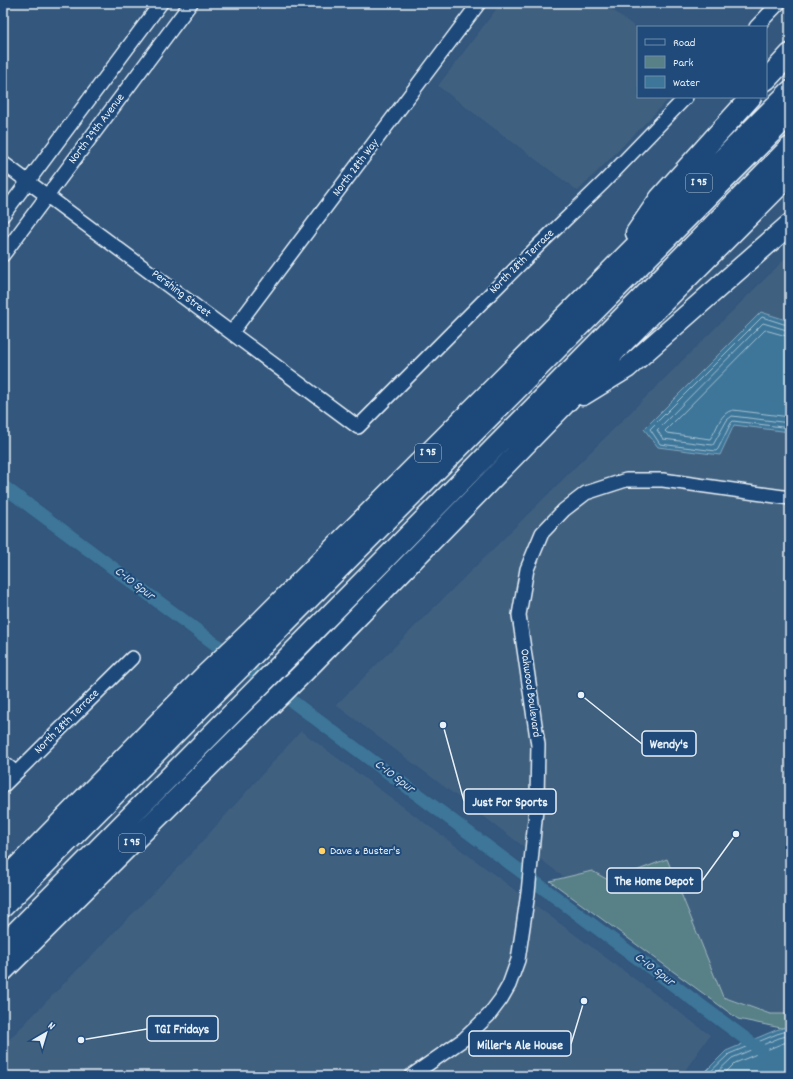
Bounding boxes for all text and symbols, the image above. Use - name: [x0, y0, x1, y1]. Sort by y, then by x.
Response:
- legend: [637, 26, 767, 98]
- text: Road: [673, 35, 695, 52]
- text: Park: [673, 55, 694, 72]
- text: Water: [673, 75, 700, 92]
- street label: North 29th Avenue: [65, 90, 129, 168]
- street label: North 28th Way: [329, 135, 384, 200]
- road number: I 95: [686, 174, 712, 192]
- street label: North 28th Terrace: [486, 226, 558, 298]
- street label: Pershing Street: [148, 266, 215, 322]
- road number: I 95: [415, 444, 441, 462]
- water label: C-10 Spur: [110, 563, 160, 607]
- street label: Oakwood Boulevard: [515, 648, 545, 738]
- street label: North 28th Terrace: [31, 686, 103, 758]
- callout: Wendy's: [642, 731, 696, 756]
- text: Wendy's: [650, 736, 689, 755]
- water label: C-10 Spur: [370, 756, 420, 800]
- callout: Just For Sports: [464, 789, 556, 814]
- text: Just For Sports: [472, 794, 548, 813]
- road number: I 95: [119, 834, 145, 852]
- place label: Dave & Buster's: [330, 843, 400, 860]
- marker: Dave & Buster's: [317, 846, 327, 856]
- callout: The Home Depot: [607, 868, 702, 893]
- text: The Home Depot: [615, 873, 694, 892]
- water label: C-10 Spur: [630, 949, 680, 993]
- north arrow: [26, 1013, 66, 1053]
- callout: TGI Fridays: [147, 1016, 218, 1041]
- text: N: [44, 1019, 58, 1035]
- text: TGI Fridays: [155, 1021, 210, 1040]
- callout: Miller's Ale House: [469, 1031, 571, 1056]
- text: Miller's Ale House: [477, 1037, 563, 1056]

